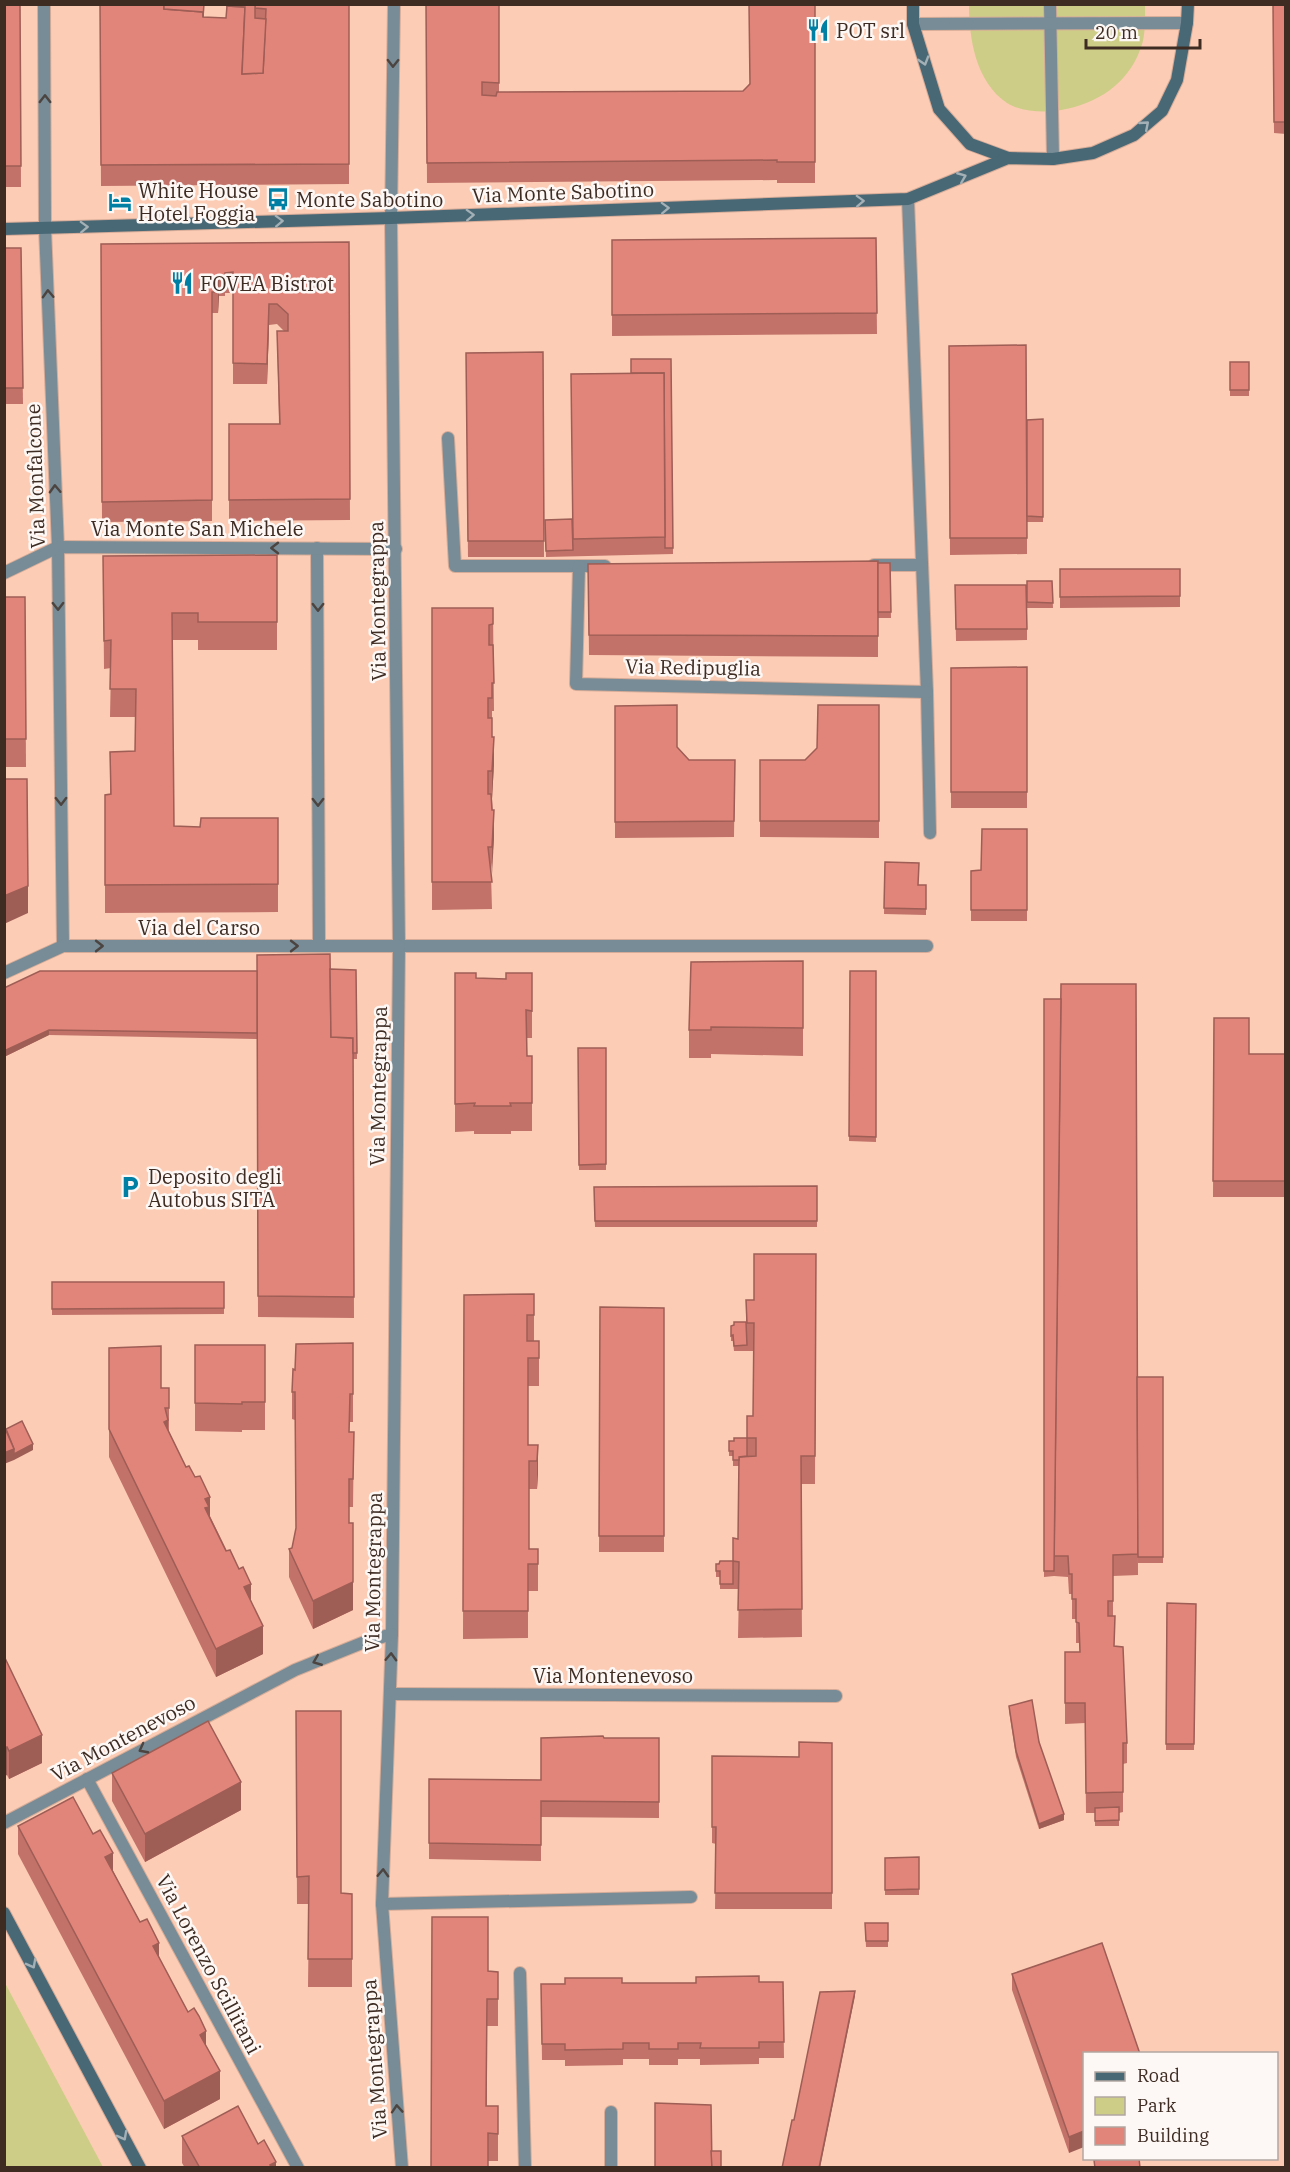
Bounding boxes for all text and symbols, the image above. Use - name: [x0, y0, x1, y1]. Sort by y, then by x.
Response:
- scale bar: [1086, 12, 1200, 50]
- restaurant icon: POT srl: [805, 17, 831, 43]
- place label: POT srl: [836, 17, 905, 44]
- text: 20 m: [1095, 21, 1138, 44]
- one-way arrow: [917, 55, 929, 66]
- one-way arrow: [387, 58, 399, 67]
- one-way arrow: [39, 94, 51, 103]
- one-way arrow: [1138, 121, 1149, 132]
- one-way arrow: [956, 172, 967, 184]
- street label: Via Monte Sabotino: [472, 175, 654, 209]
- place label: White House Hotel Foggia: [138, 177, 258, 227]
- bus stop icon: Monte Sabotino: [265, 186, 291, 212]
- place label: Monte Sabotino: [296, 186, 443, 213]
- hotel icon: White House Hotel Foggia: [107, 189, 133, 215]
- one-way arrow: [855, 195, 864, 207]
- one-way arrow: [661, 202, 670, 215]
- one-way arrow: [466, 209, 475, 222]
- one-way arrow: [274, 215, 283, 227]
- one-way arrow: [79, 220, 88, 233]
- restaurant icon: FOVEA Bistrot: [169, 270, 195, 296]
- place label: FOVEA Bistrot: [200, 270, 334, 297]
- one-way arrow: [42, 289, 54, 298]
- street label: Via Monfalcone: [19, 403, 51, 549]
- one-way arrow: [49, 484, 62, 493]
- street label: Via Monte San Michele: [91, 515, 303, 542]
- street label: Via Montegrappa: [362, 521, 392, 681]
- one-way arrow: [270, 542, 279, 554]
- one-way arrow: [52, 601, 65, 610]
- one-way arrow: [312, 602, 324, 611]
- street label: Via Redipuglia: [625, 652, 761, 682]
- one-way arrow: [55, 796, 67, 805]
- one-way arrow: [312, 797, 324, 806]
- street label: Via del Carso: [138, 914, 260, 941]
- one-way arrow: [95, 940, 104, 952]
- one-way arrow: [290, 940, 299, 952]
- street label: Via Montegrappa: [363, 1006, 393, 1166]
- place label: Deposito degli Autobus SITA: [148, 1163, 282, 1213]
- parking icon: Deposito degli Autobus SITA: [117, 1174, 143, 1200]
- street label: Via Montegrappa: [358, 1492, 388, 1652]
- one-way arrow: [385, 1652, 398, 1661]
- one-way arrow: [313, 1654, 324, 1666]
- street label: Via Montenevoso: [533, 1662, 693, 1689]
- street label: Via Montenevoso: [46, 1688, 200, 1788]
- one-way arrow: [139, 1742, 150, 1753]
- one-way arrow: [377, 1868, 390, 1877]
- street label: Via Lorenzo Scillitani: [150, 1869, 268, 2059]
- one-way arrow: [25, 1958, 36, 1968]
- street label: Via Montegrappa: [355, 1978, 393, 2140]
- legend: [1083, 2052, 1278, 2160]
- text: Road: [1137, 2064, 1180, 2087]
- text: Park: [1137, 2094, 1177, 2117]
- one-way arrow: [391, 2105, 404, 2114]
- text: Building: [1137, 2124, 1209, 2147]
- one-way arrow: [116, 2130, 128, 2141]

